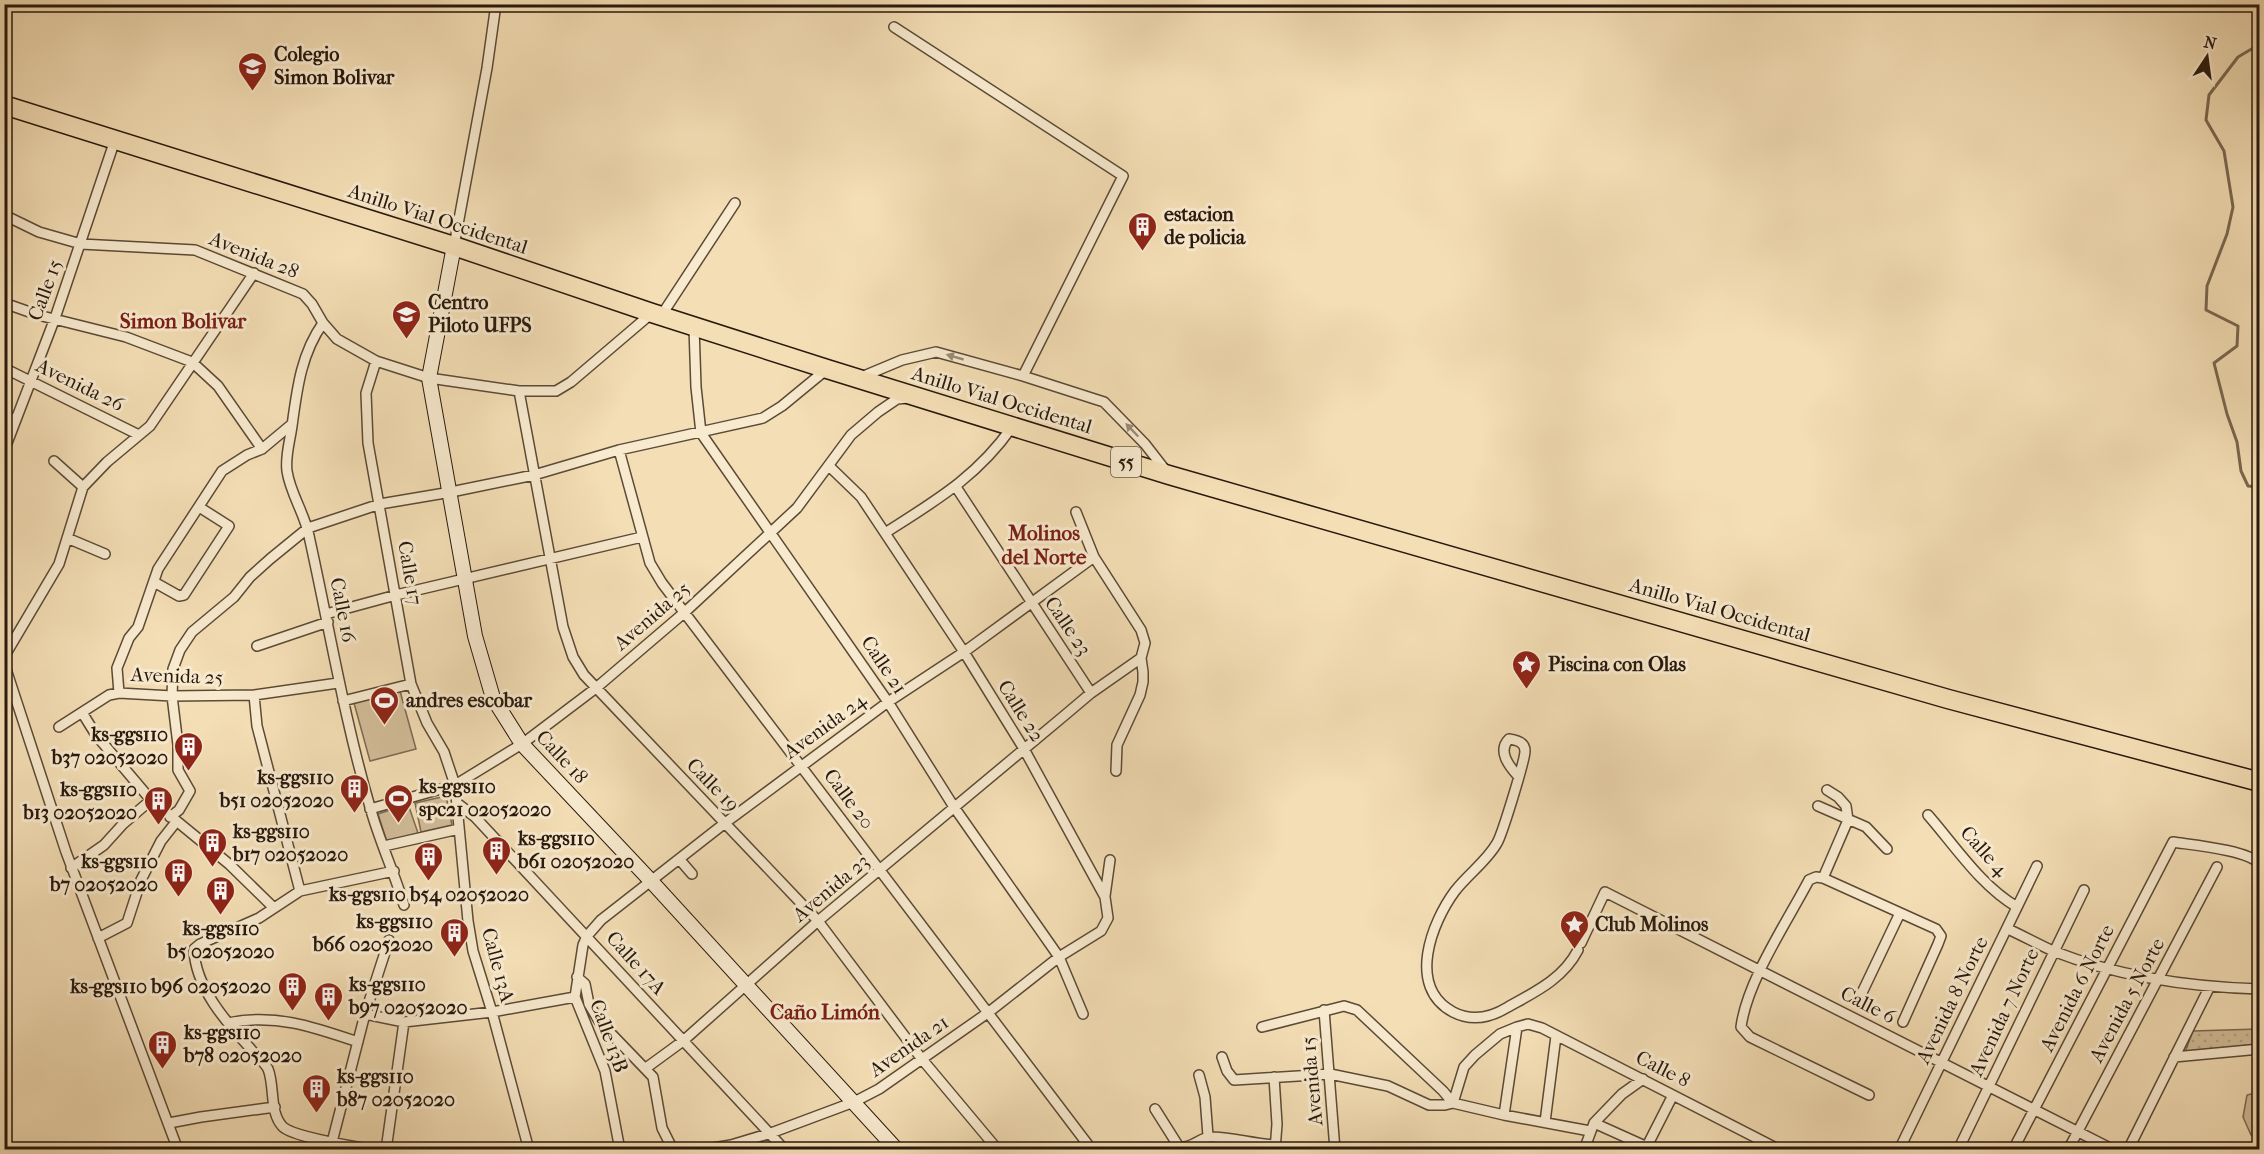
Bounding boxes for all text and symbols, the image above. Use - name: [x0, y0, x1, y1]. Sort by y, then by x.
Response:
- north arrow: [2177, 27, 2237, 87]
- text: N: [2202, 32, 2219, 54]
- place label: Colegio Simon Bolivar: [274, 43, 395, 89]
- school or university icon: Colegio Simon Bolivar: [237, 50, 269, 92]
- street label: Anillo Vial Occidental: [344, 179, 531, 259]
- place label: estacion de policia: [1164, 203, 1246, 249]
- building icon: estacion de policia: [1127, 210, 1159, 252]
- street label: Avenida 28: [205, 226, 302, 283]
- street label: Calle 15: [23, 256, 67, 324]
- place label: Centro Piloto UFPS: [428, 291, 532, 337]
- school or university icon: Centro Piloto UFPS: [391, 298, 423, 340]
- district label: Simon Bolivar: [120, 309, 247, 333]
- one-way arrow: [946, 352, 964, 361]
- street label: Avenida 26: [31, 353, 128, 416]
- street label: Anillo Vial Occidental: [908, 361, 1095, 438]
- one-way arrow: [1125, 424, 1139, 438]
- road number: 55: [1111, 447, 1141, 477]
- district label: Molinos del Norte: [1001, 521, 1087, 569]
- street label: Calle 17: [393, 539, 427, 607]
- street label: Anillo Vial Occidental: [1626, 573, 1814, 647]
- street label: Calle 16: [325, 576, 361, 645]
- street label: Avenida 25: [609, 577, 695, 656]
- street label: Calle 23: [1040, 592, 1096, 660]
- street label: Calle 21: [856, 632, 912, 698]
- place icon: Piscina con Olas: [1511, 648, 1543, 690]
- place label: Piscina con Olas: [1548, 653, 1687, 676]
- street label: Avenida 25: [129, 663, 224, 689]
- street label: Calle 22: [993, 676, 1049, 746]
- sports icon: andres escobar: [369, 684, 401, 726]
- street label: Avenida 24: [779, 688, 872, 764]
- place label: andres escobar: [406, 689, 533, 712]
- place label: ks-ggs110 b37 02052020: [51, 723, 168, 769]
- street label: Calle 18: [531, 725, 593, 789]
- building icon: ks-ggs110 b37 02052020: [173, 730, 205, 772]
- street label: Calle 19: [682, 753, 744, 817]
- street label: Calle 20: [819, 764, 879, 834]
- place label: ks-ggs110 b51 02052020: [219, 766, 334, 812]
- building icon: ks-ggs110 b51 02052020: [339, 772, 371, 814]
- place label: ks-ggs110 spc21 02052020: [418, 775, 551, 821]
- place label: ks-ggs110 b13 02052020: [22, 778, 137, 824]
- sports icon: ks-ggs110 spc21 02052020: [382, 782, 414, 824]
- building icon: ks-ggs110 b13 02052020: [142, 784, 174, 826]
- place label: ks-ggs110 b17 02052020: [232, 820, 348, 866]
- street label: Calle 4: [1956, 821, 2013, 882]
- building icon: ks-ggs110 b17 02052020: [196, 826, 228, 868]
- place label: ks-ggs110 b61 02052020: [517, 827, 634, 873]
- building icon: ks-ggs110 b61 02052020: [481, 834, 513, 876]
- building icon: ks-ggs110 b54 02052020: [413, 840, 445, 882]
- place label: ks-ggs110 b7 02052020: [49, 850, 158, 896]
- street label: Avenida 23: [787, 850, 874, 927]
- building icon: ks-ggs110 b7 02052020: [163, 856, 195, 898]
- building icon: ks-ggs110 b5 02052020: [205, 874, 237, 916]
- place label: ks-ggs110 b54 02052020: [328, 883, 529, 907]
- place icon: Club Molinos: [1558, 908, 1590, 950]
- place label: ks-ggs110 b66 02052020: [312, 910, 433, 956]
- place label: Club Molinos: [1595, 913, 1709, 936]
- building icon: ks-ggs110 b66 02052020: [438, 916, 470, 958]
- place label: ks-ggs110 b5 02052020: [166, 917, 275, 963]
- street label: Avenida 6 Norte: [2035, 921, 2119, 1056]
- street label: Calle 13A: [477, 925, 519, 1006]
- street label: Calle 17A: [601, 926, 671, 1000]
- street label: Avenida 8 Norte: [1911, 933, 1993, 1068]
- street label: Avenida 5 Norte: [2084, 934, 2169, 1067]
- street label: Avenida 7 Norte: [1964, 944, 2044, 1080]
- building icon: ks-ggs110 b96 02052020: [276, 970, 308, 1012]
- place label: ks-ggs110 b97 02052020: [348, 973, 468, 1019]
- place label: ks-ggs110 b96 02052020: [69, 975, 271, 998]
- building icon: ks-ggs110 b97 02052020: [312, 980, 344, 1022]
- street label: Calle 6: [1837, 981, 1899, 1029]
- street label: Calle 13B: [585, 996, 633, 1076]
- district label: Caño Limón: [770, 1000, 881, 1024]
- street label: Avenida 21: [864, 1010, 953, 1082]
- place label: ks-ggs110 b78 02052020: [183, 1021, 302, 1067]
- building icon: ks-ggs110 b78 02052020: [147, 1028, 179, 1070]
- street label: Avenida 15: [1297, 1035, 1327, 1128]
- street label: Calle 8: [1632, 1046, 1694, 1092]
- place label: ks-ggs110 b87 02052020: [336, 1065, 455, 1111]
- building icon: ks-ggs110 b87 02052020: [300, 1072, 332, 1114]

